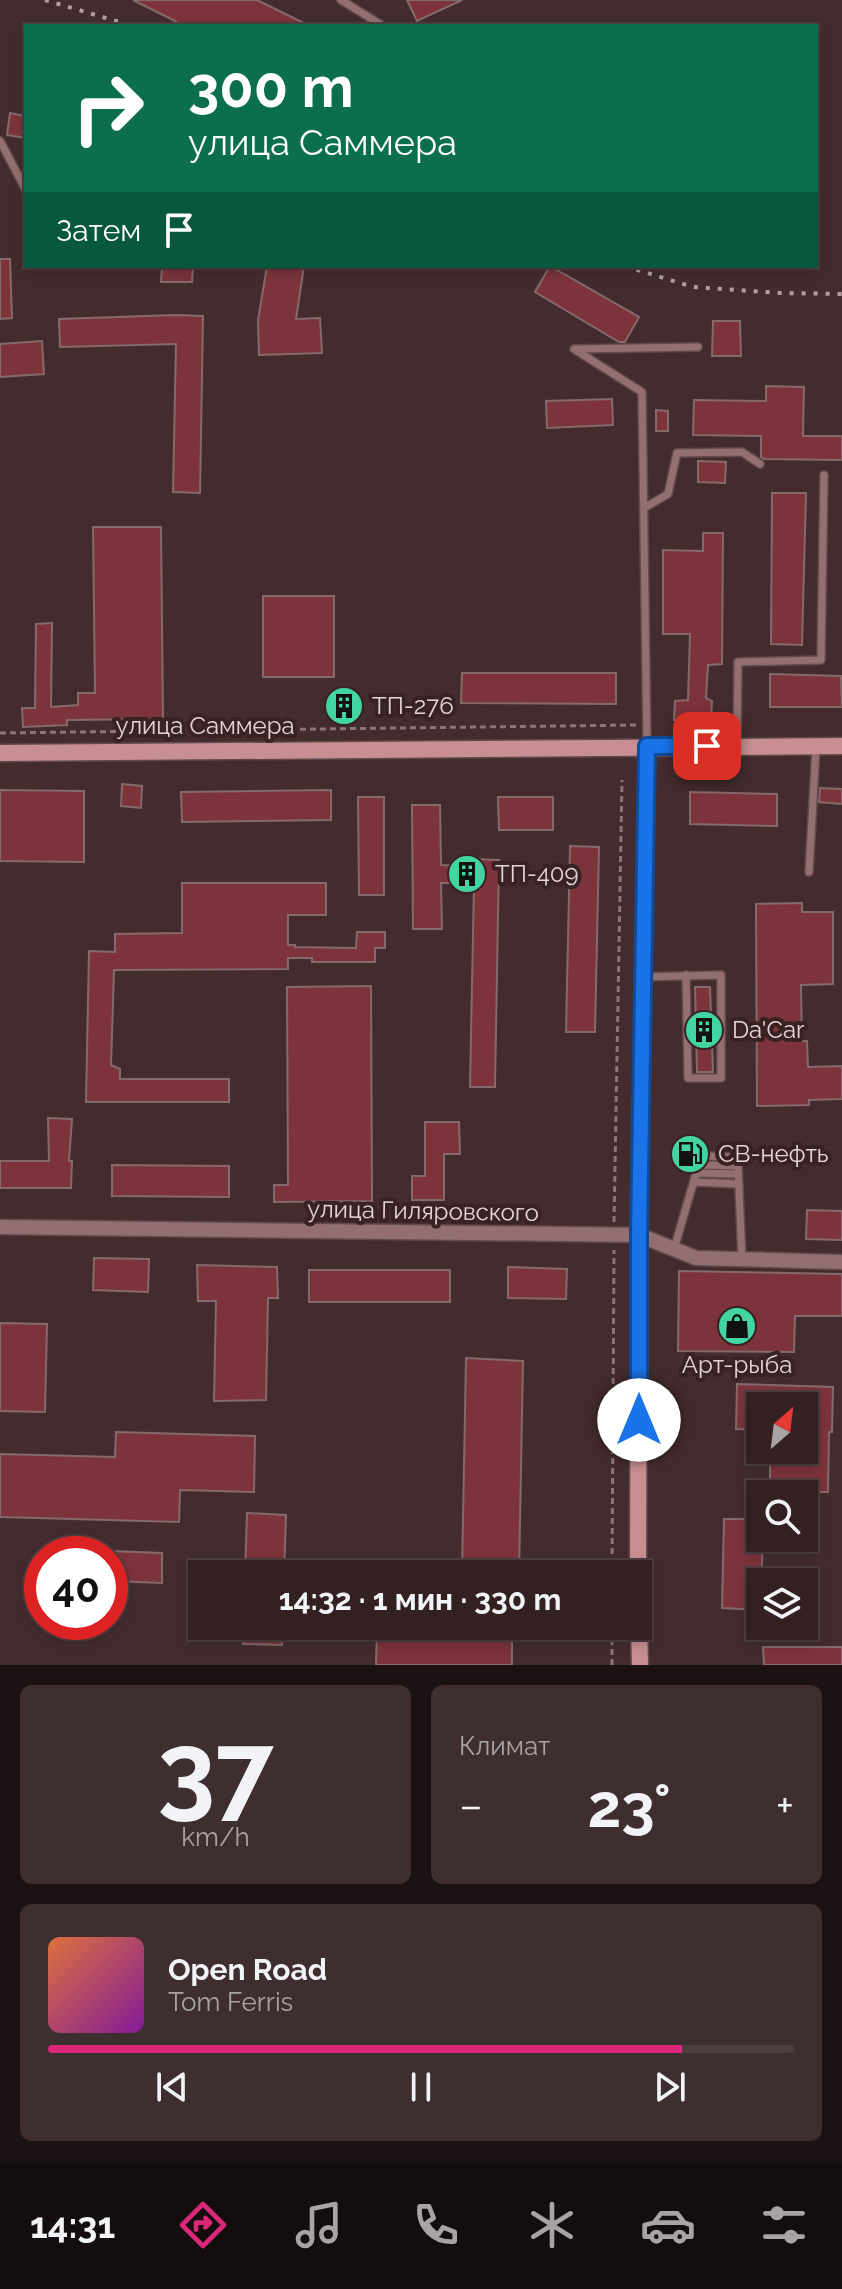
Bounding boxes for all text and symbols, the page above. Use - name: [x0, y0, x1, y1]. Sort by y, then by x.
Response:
- text: 300 m: [188, 54, 354, 120]
- icon: right: [56, 56, 160, 160]
- text: улица Саммера: [188, 121, 457, 163]
- icon: arrive: [157, 208, 201, 252]
- text: Затем: [56, 213, 141, 248]
- building icon: ТП-276: [323, 685, 365, 727]
- place label: ТП-276: [372, 691, 454, 720]
- street label: улица Саммера: [115, 711, 295, 740]
- pin: [673, 712, 741, 780]
- icon: arrive: [685, 724, 729, 768]
- building icon: ТП-409: [446, 853, 488, 895]
- place label: ТП-409: [495, 859, 579, 888]
- building icon: Da'Car: [683, 1009, 725, 1051]
- place label: Da'Car: [732, 1015, 805, 1044]
- fuel station icon: СВ-нефть: [669, 1133, 711, 1175]
- place label: СВ-нефть: [718, 1139, 829, 1168]
- street label: улица Гиляровского: [307, 1194, 539, 1227]
- shop icon: Арт-рыба: [716, 1305, 758, 1347]
- place label: Арт-рыба: [682, 1350, 792, 1379]
- position arrow: [597, 1378, 681, 1462]
- north arrow: [746, 1392, 818, 1464]
- map controls: [746, 1392, 818, 1640]
- button: search: [746, 1480, 818, 1552]
- speed limit sign: 40: [24, 1536, 128, 1640]
- button: layers: [746, 1568, 818, 1640]
- text: 14:32 · 1 мин · 330 m: [279, 1582, 561, 1617]
- text: 37: [157, 1709, 274, 1831]
- text: Климат: [459, 1731, 550, 1761]
- text: 23°: [587, 1771, 671, 1841]
- text: −: [459, 1780, 483, 1831]
- text: +: [776, 1780, 794, 1831]
- text: km/h: [181, 1822, 250, 1852]
- text: Open Road: [168, 1952, 327, 1987]
- text: Tom Ferris: [168, 1987, 293, 2017]
- icon: previous: [150, 2065, 194, 2109]
- icon: pause: [399, 2065, 443, 2109]
- icon: next: [648, 2065, 692, 2109]
- icon: directions: [175, 2197, 231, 2253]
- icon: music: [291, 2197, 347, 2253]
- icon: phone: [408, 2197, 464, 2253]
- icon: climate: [524, 2197, 580, 2253]
- icon: car: [640, 2197, 696, 2253]
- icon: filters: [756, 2197, 812, 2253]
- text: 14:31: [30, 2204, 115, 2246]

